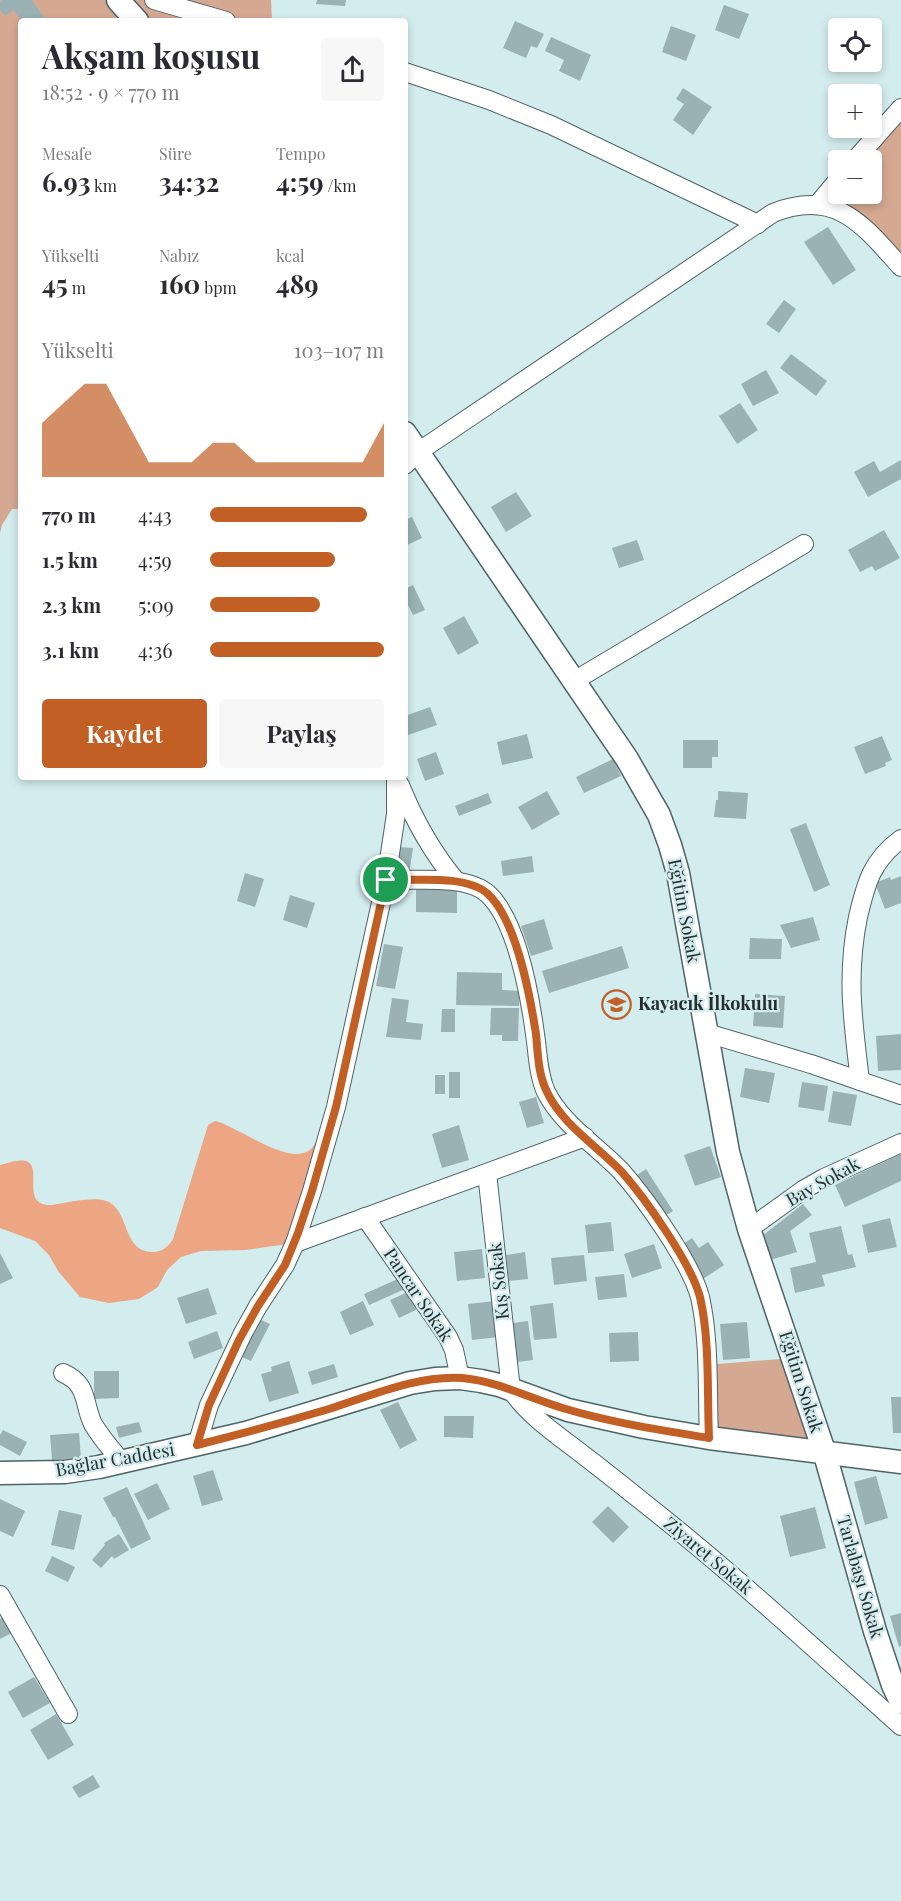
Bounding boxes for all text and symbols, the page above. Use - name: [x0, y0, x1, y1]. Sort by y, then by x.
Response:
- map controls: [828, 18, 882, 204]
- button: locate: [828, 18, 882, 72]
- text: Akşam koşusu: [42, 33, 261, 77]
- button: share: [321, 38, 384, 101]
- text: 18:52 · 9 × 770 m: [42, 78, 180, 105]
- button: +: [828, 84, 882, 138]
- text: Mesafe: [42, 143, 92, 164]
- text: Süre: [159, 143, 192, 164]
- text: Tempo: [276, 143, 326, 164]
- button: −: [828, 150, 882, 204]
- text: 6.93: [42, 164, 90, 199]
- text: 34:32: [159, 164, 219, 199]
- text: 4:59: [276, 164, 324, 199]
- text: km: [90, 175, 117, 196]
- text: /km: [324, 175, 357, 196]
- text: Yükselti: [42, 245, 99, 266]
- text: Nabız: [159, 245, 199, 266]
- text: kcal: [276, 245, 305, 266]
- text: 45: [42, 266, 68, 301]
- text: 160: [159, 266, 200, 301]
- text: 489: [276, 266, 319, 301]
- text: m: [68, 277, 86, 298]
- text: bpm: [200, 277, 237, 298]
- text: Yükselti: [42, 336, 114, 363]
- text: 103–107 m: [294, 336, 384, 363]
- text: 770 m: [42, 501, 96, 528]
- text: 4:43: [138, 501, 172, 528]
- text: 1.5 km: [42, 546, 98, 573]
- text: 4:59: [138, 546, 172, 573]
- text: 2.3 km: [42, 591, 101, 618]
- text: 5:09: [138, 591, 174, 618]
- text: 3.1 km: [42, 636, 99, 663]
- text: 4:36: [138, 636, 173, 663]
- button: Kaydet: [42, 699, 207, 768]
- button: Paylaş: [219, 699, 384, 768]
- pin: [360, 854, 411, 905]
- street label: Eğitim Sokak: [663, 857, 707, 965]
- icon: arrive: [369, 863, 402, 896]
- school or university icon: Kayacık İlkokulu: [601, 988, 633, 1020]
- place label: Kayacık İlkokulu: [638, 991, 778, 1015]
- street label: Bay Sokak: [781, 1151, 864, 1211]
- street label: Kış Sokak: [482, 1241, 514, 1321]
- street label: Pancar Sokak: [379, 1243, 459, 1346]
- street label: Eğitim Sokak: [774, 1328, 830, 1436]
- street label: Bağlar Caddesi: [53, 1437, 176, 1481]
- street label: Ziyaret Sokak: [659, 1511, 758, 1600]
- street label: Tarlabaşı Sokak: [832, 1513, 890, 1641]

